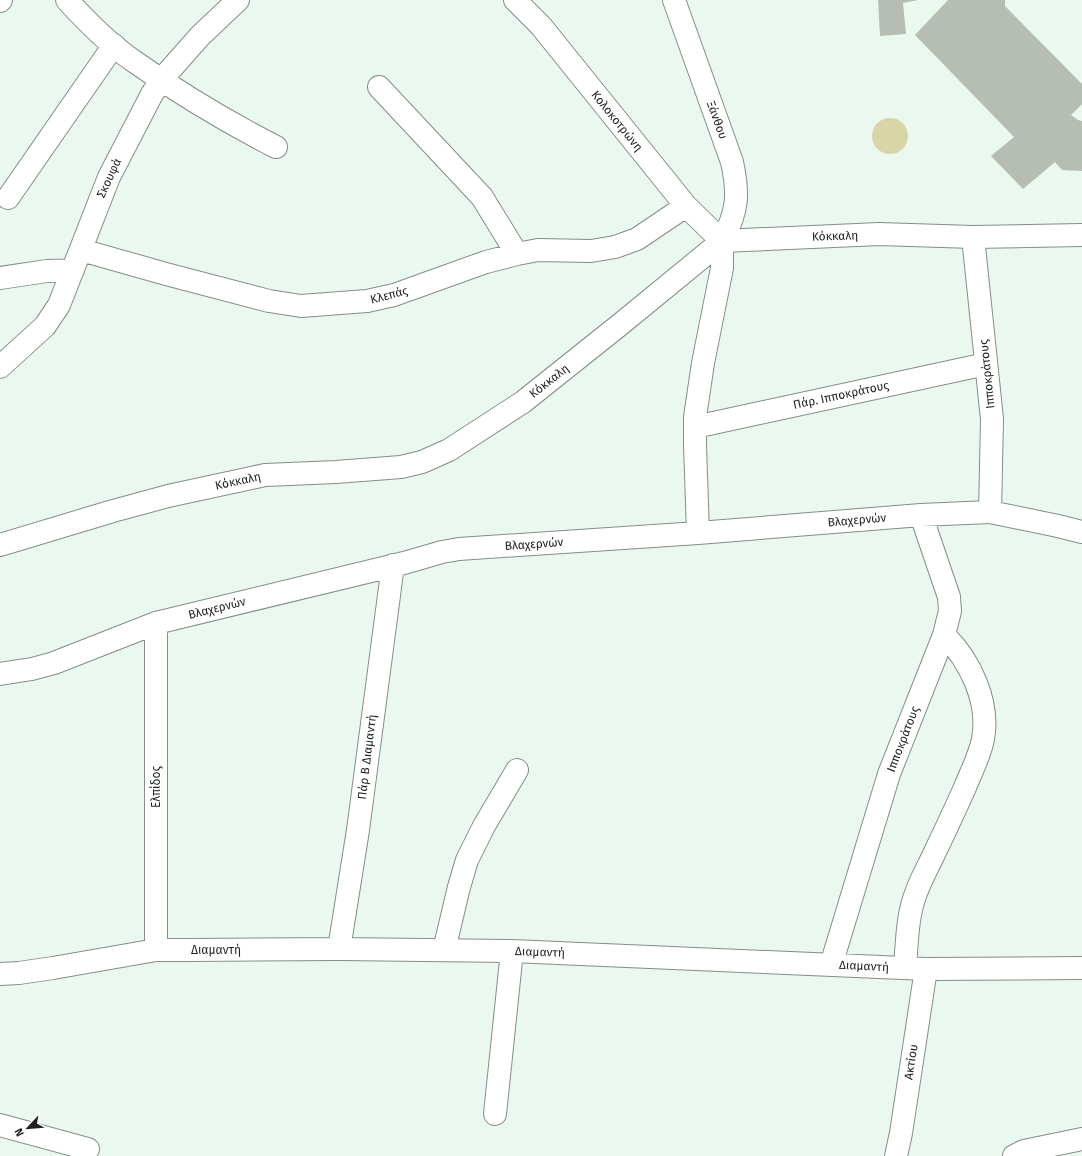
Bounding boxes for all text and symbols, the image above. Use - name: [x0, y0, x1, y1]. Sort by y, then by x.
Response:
- street label: Κολοκοτρώνη: [588, 88, 646, 154]
- street label: Ξάνθου: [704, 99, 730, 141]
- street label: Σκουφά: [94, 156, 124, 200]
- street label: Κόκκαλη: [812, 228, 858, 244]
- street label: Κλεπάς: [369, 283, 410, 307]
- street label: Ιπποκράτους: [976, 338, 998, 409]
- street label: Κόκκαλη: [526, 361, 572, 401]
- street label: Πάρ. Ιπποκράτους: [792, 378, 891, 412]
- street label: Κόκκαλη: [214, 469, 262, 493]
- street label: Βλαχερνών: [827, 510, 887, 530]
- street label: Βλαχερνών: [504, 535, 564, 553]
- street label: Βλαχερνών: [187, 594, 247, 622]
- street label: Ιπποκράτους: [884, 704, 922, 774]
- street label: Πάρ Β Διαμαντή: [355, 714, 379, 800]
- street label: Ελπίδος: [149, 766, 163, 808]
- street label: Διαμαντή: [191, 943, 241, 957]
- street label: Διαμαντή: [515, 944, 565, 960]
- street label: Διαμαντή: [839, 958, 889, 974]
- street label: Ακτίου: [901, 1043, 921, 1081]
- north arrow: [8, 1108, 48, 1148]
- text: N: [12, 1126, 27, 1138]

